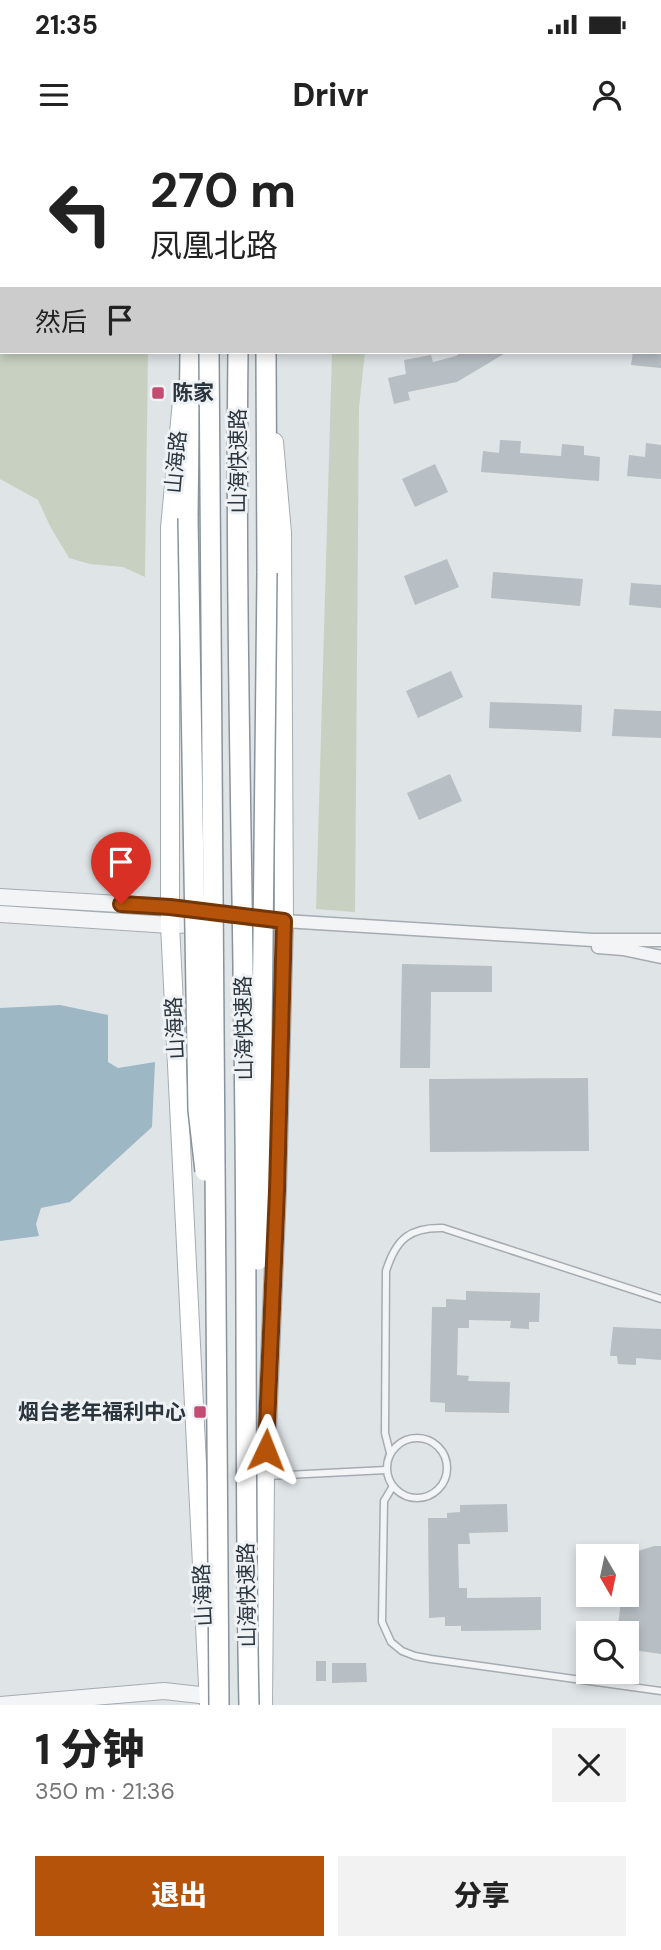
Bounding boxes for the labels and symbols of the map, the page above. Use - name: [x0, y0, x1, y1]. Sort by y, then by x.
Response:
- place label: 陈家: [172, 379, 214, 407]
- marker: 陈家: [150, 385, 166, 401]
- street label: 山海快速路: [224, 409, 252, 514]
- street label: 山海路: [159, 429, 193, 495]
- pin: [91, 832, 151, 904]
- street label: 山海快速路: [229, 975, 259, 1081]
- street label: 山海路: [159, 996, 191, 1060]
- place label: 烟台老年福利中心: [18, 1398, 186, 1426]
- marker: 烟台老年福利中心: [192, 1404, 208, 1420]
- position arrow: [229, 1413, 303, 1487]
- street label: 山海快速路: [232, 1542, 262, 1648]
- north arrow: [576, 1544, 639, 1606]
- street label: 山海路: [187, 1563, 219, 1627]

